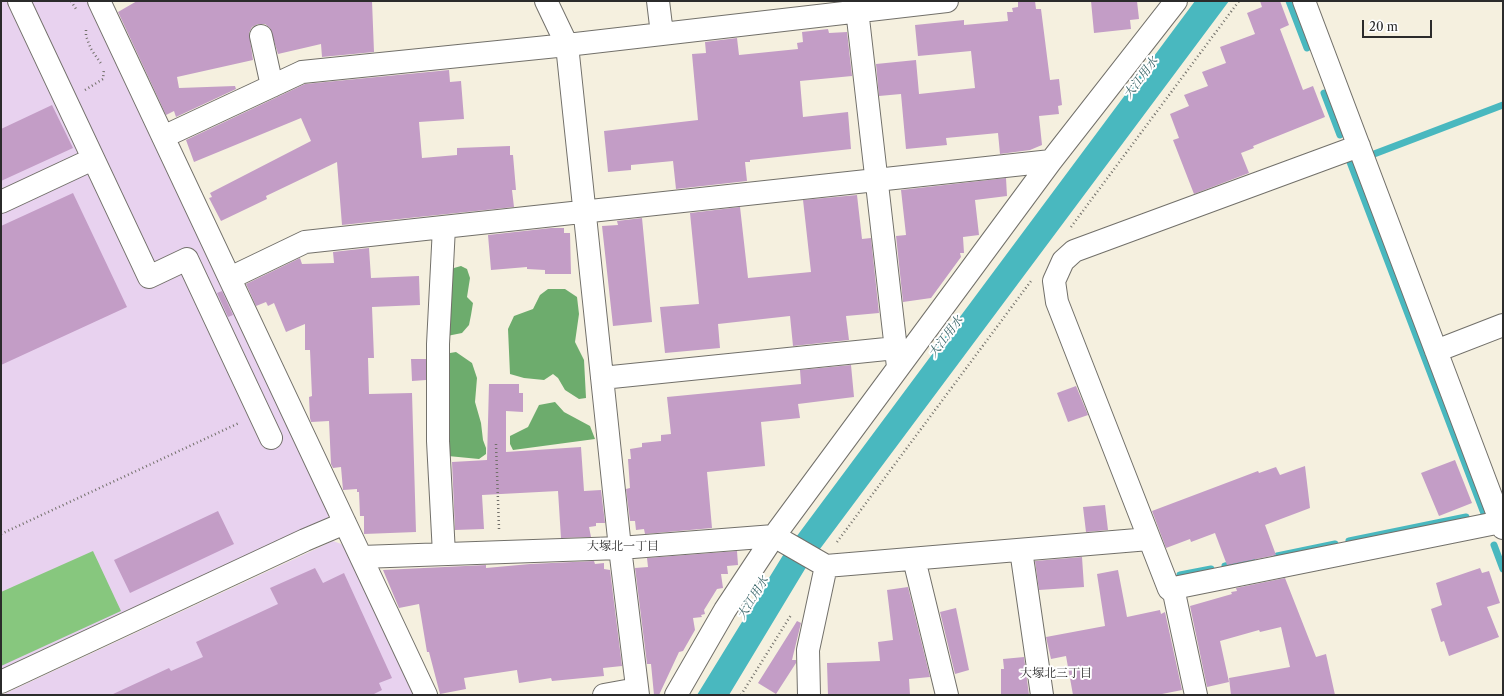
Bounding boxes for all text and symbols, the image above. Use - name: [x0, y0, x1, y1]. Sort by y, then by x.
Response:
- scale bar: [1364, 12, 1434, 38]
- text: 20 m: [1369, 19, 1398, 34]
- water label: 大江用水: [1121, 54, 1161, 102]
- water label: 大江用水: [926, 313, 966, 361]
- district label: 大塚北一丁目: [587, 540, 659, 554]
- water label: 大江用水: [734, 574, 772, 622]
- district label: 大塚北三丁目: [1020, 667, 1092, 681]

